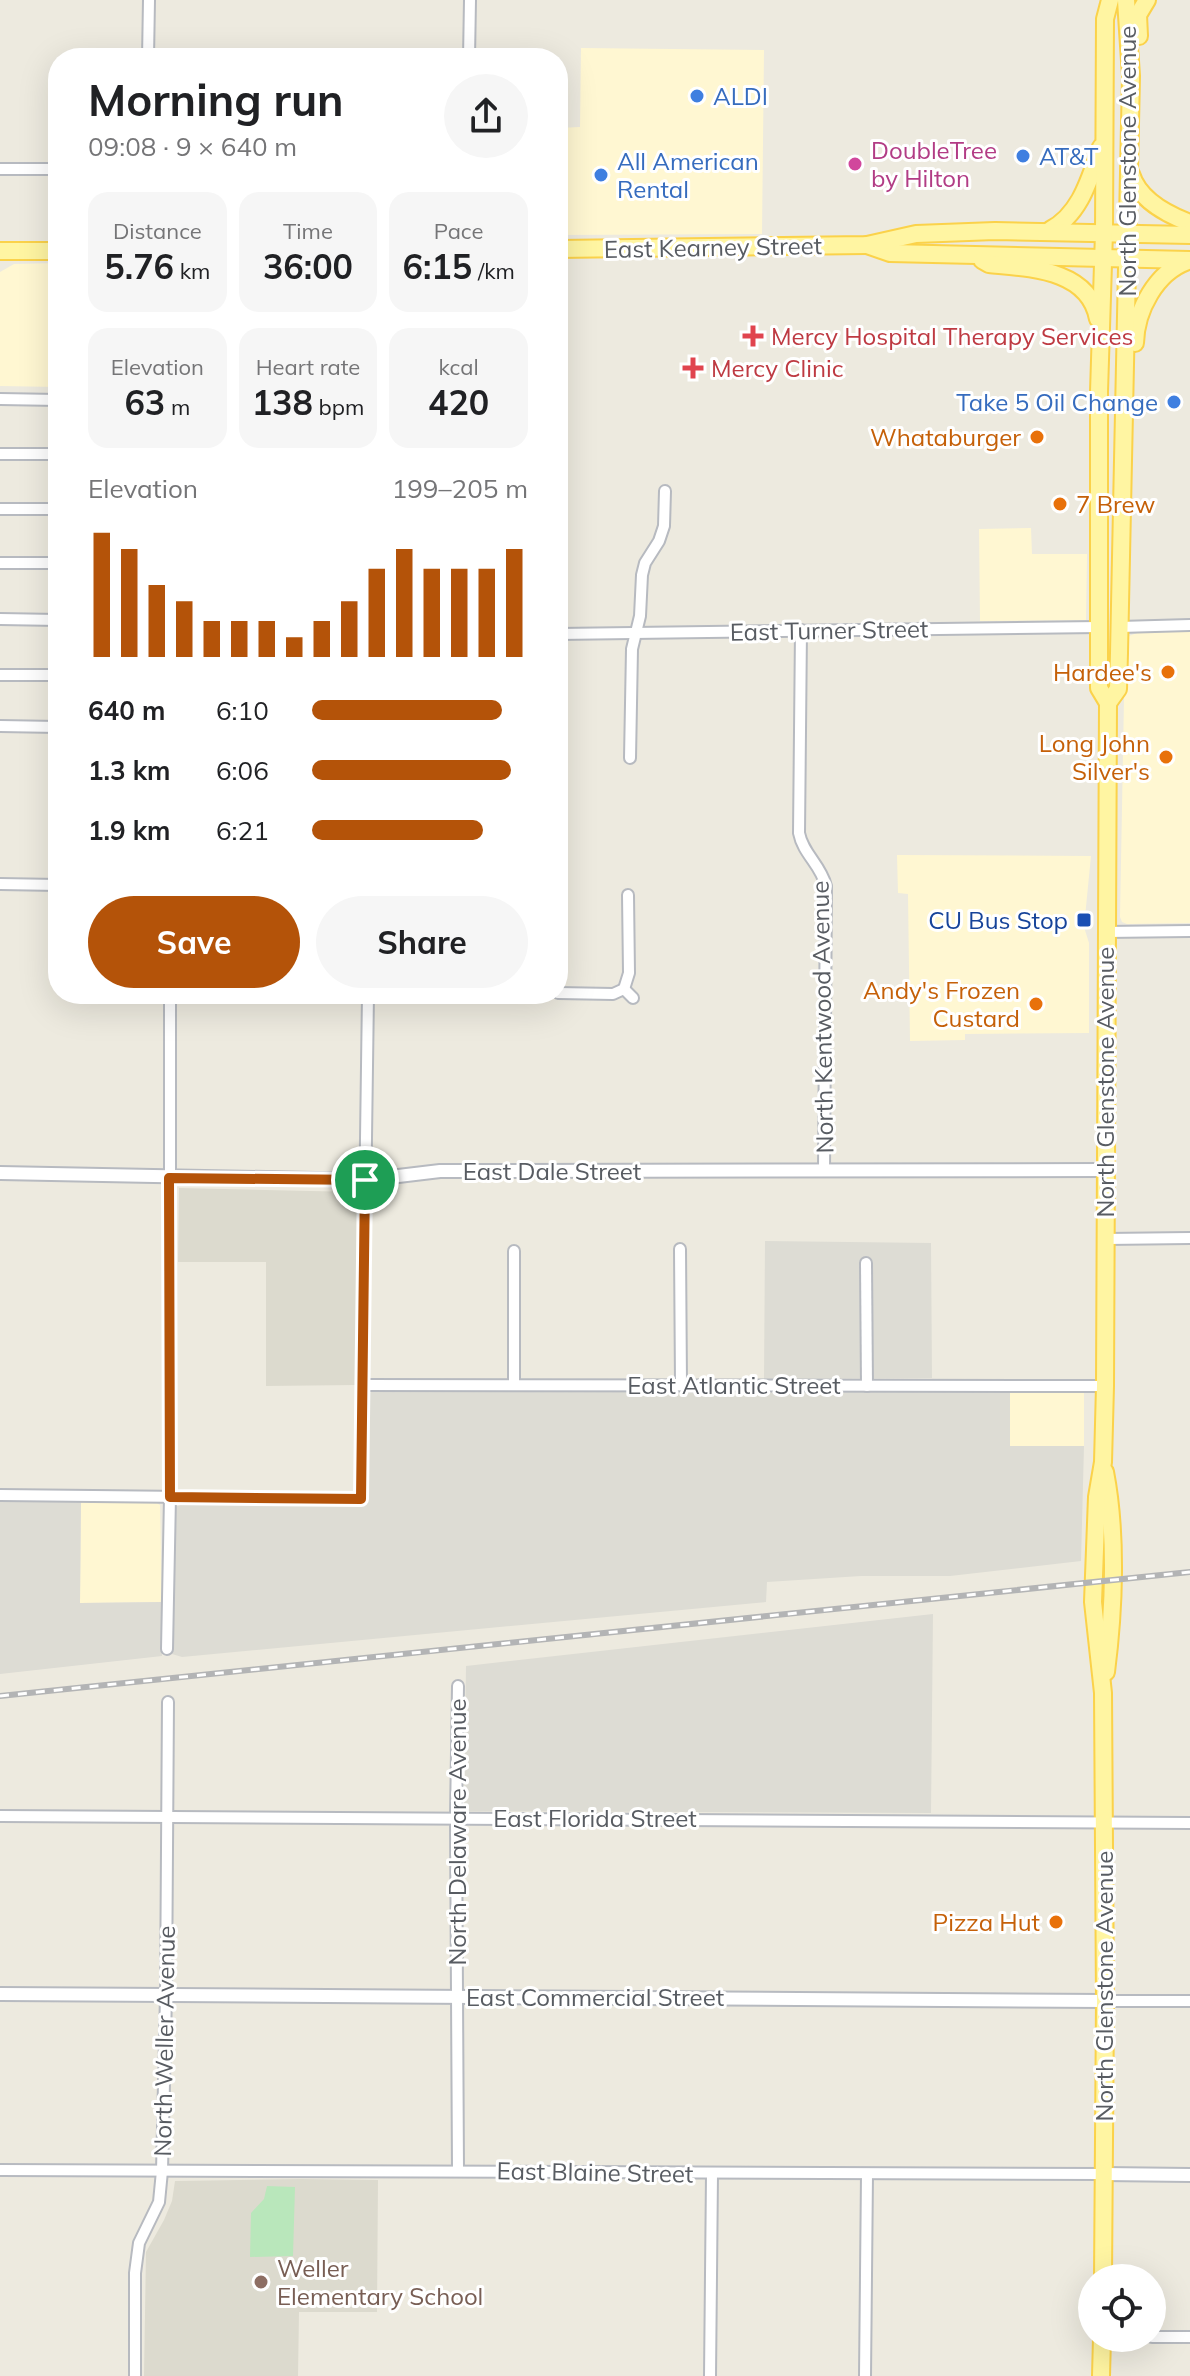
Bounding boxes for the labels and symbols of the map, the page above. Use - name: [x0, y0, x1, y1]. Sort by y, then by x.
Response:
- street label: North Glenstone Avenue: [1112, 26, 1142, 296]
- place label: ALDI: [713, 81, 768, 111]
- marker: ALDI: [688, 87, 706, 105]
- place label: DoubleTree by Hilton: [871, 135, 997, 193]
- place label: AT&T: [1039, 141, 1099, 171]
- place label: All American Rental: [617, 146, 759, 204]
- marker: AT&T: [1014, 147, 1032, 165]
- marker: DoubleTree by Hilton: [846, 155, 864, 173]
- marker: All American Rental: [592, 166, 610, 184]
- street label: East Kearney Street: [604, 230, 822, 264]
- place label: Mercy Hospital Therapy Services: [771, 321, 1133, 351]
- marker: Mercy Hospital Therapy Services: [742, 325, 764, 347]
- place label: Mercy Clinic: [711, 353, 844, 383]
- marker: Mercy Clinic: [682, 357, 704, 379]
- place label: Take 5 Oil Change: [956, 387, 1158, 417]
- marker: Take 5 Oil Change: [1165, 393, 1183, 411]
- place label: Whataburger: [870, 422, 1021, 452]
- marker: Whataburger: [1028, 428, 1046, 446]
- place label: 7 Brew: [1076, 489, 1155, 519]
- marker: 7 Brew: [1051, 495, 1069, 513]
- street label: East Turner Street: [729, 613, 929, 647]
- place label: Hardee's: [1053, 657, 1152, 687]
- marker: Hardee's: [1159, 663, 1177, 681]
- place label: Long John Silver's: [1039, 728, 1150, 786]
- marker: Long John Silver's: [1157, 748, 1175, 766]
- street label: North Kentwood Avenue: [805, 880, 839, 1154]
- place label: CU Bus Stop: [928, 905, 1068, 935]
- marker: CU Bus Stop: [1075, 911, 1093, 929]
- street label: North Glenstone Avenue: [1090, 947, 1120, 1217]
- place label: Andy's Frozen Custard: [863, 975, 1020, 1033]
- marker: Andy's Frozen Custard: [1027, 995, 1045, 1013]
- pin: [331, 1146, 399, 1214]
- street label: East Dale Street: [463, 1156, 641, 1186]
- street label: East Atlantic Street: [627, 1370, 841, 1400]
- street label: North Delaware Avenue: [442, 1698, 472, 1966]
- street label: East Florida Street: [493, 1803, 697, 1833]
- street label: North Glenstone Avenue: [1089, 1851, 1119, 2121]
- place label: Pizza Hut: [933, 1907, 1040, 1937]
- marker: Pizza Hut: [1047, 1913, 1065, 1931]
- street label: North Weller Avenue: [147, 1925, 181, 2157]
- street label: East Commercial Street: [466, 1982, 724, 2012]
- street label: East Blaine Street: [496, 2155, 694, 2189]
- place label: Weller Elementary School: [277, 2253, 483, 2311]
- marker: Weller Elementary School: [252, 2273, 270, 2291]

